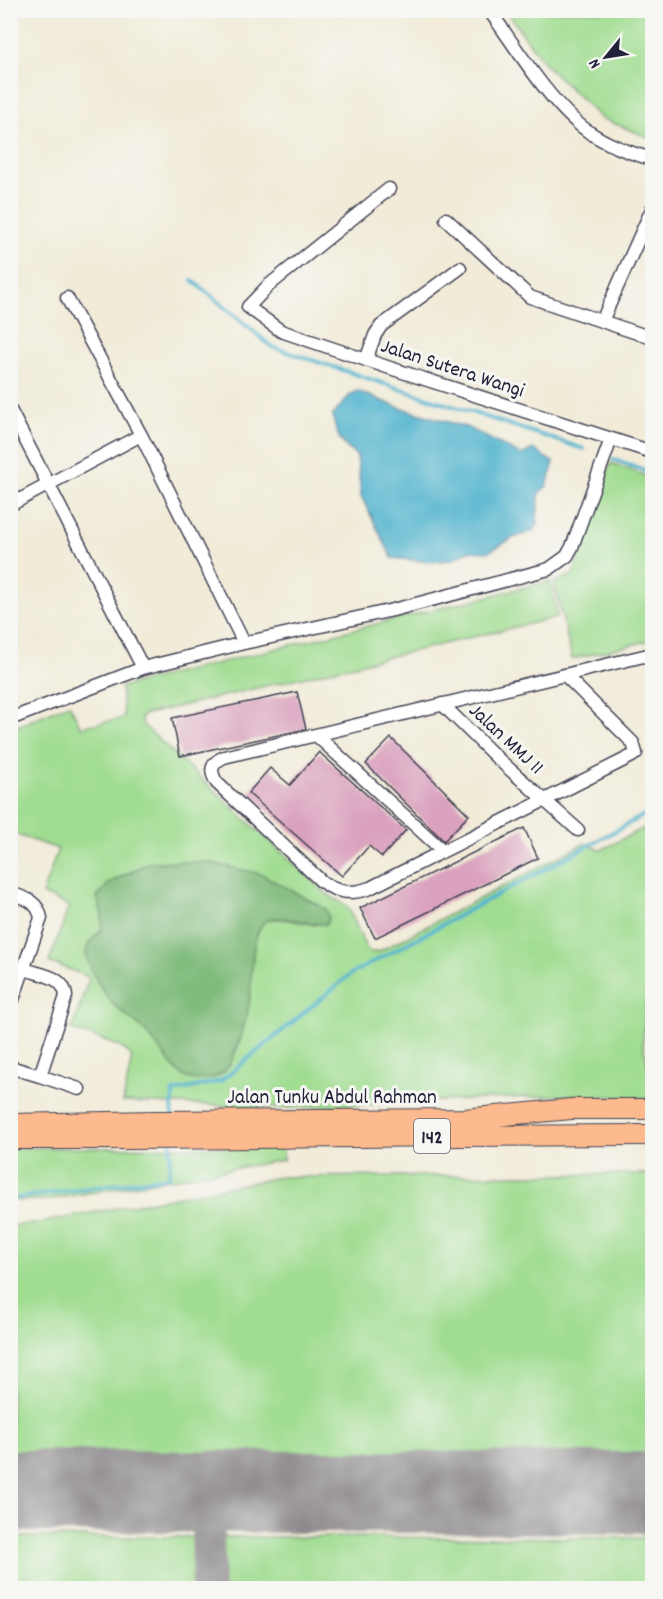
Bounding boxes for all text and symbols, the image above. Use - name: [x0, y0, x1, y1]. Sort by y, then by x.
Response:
- north arrow: [576, 27, 636, 87]
- text: N: [583, 54, 607, 72]
- street label: Jalan Sutera Wangi: [376, 333, 528, 407]
- street label: Jalan MMJ 11: [461, 697, 549, 783]
- street label: Jalan Tunku Abdul Rahman: [227, 1084, 437, 1114]
- road number: 142: [414, 1119, 450, 1153]

